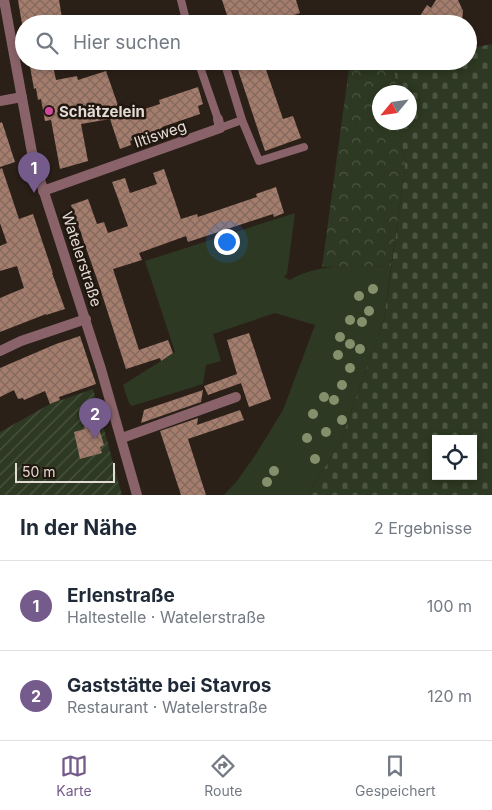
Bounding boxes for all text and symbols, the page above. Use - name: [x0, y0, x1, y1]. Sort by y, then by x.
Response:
- search box: [15, 15, 477, 70]
- icon: search: [33, 29, 61, 57]
- text: Hier suchen: [73, 31, 181, 54]
- north arrow: [372, 85, 417, 130]
- place label: Schätzelein: [59, 102, 145, 121]
- marker: Schätzelein: [43, 105, 55, 117]
- street label: Iltisweg: [131, 116, 189, 152]
- pin: 1: [18, 152, 50, 193]
- street label: Watelerstraße: [58, 209, 106, 309]
- your location: [214, 229, 240, 255]
- pin: 2: [79, 398, 111, 439]
- map controls: [432, 435, 477, 480]
- button: locate: [432, 435, 477, 480]
- scale bar: [15, 460, 115, 483]
- text: 50 m: [22, 463, 56, 480]
- text: In der Nähe: [20, 515, 137, 540]
- text: 2 Ergebnisse: [374, 518, 472, 538]
- text: Erlenstraße: [67, 584, 175, 607]
- text: 1: [33, 596, 39, 616]
- text: 100 m: [427, 596, 472, 616]
- text: Haltestelle · Watelerstraße: [67, 607, 265, 627]
- text: Gaststätte bei Stavros: [67, 674, 271, 697]
- text: 2: [31, 686, 41, 706]
- text: 120 m: [427, 686, 472, 706]
- text: Restaurant · Watelerstraße: [67, 697, 267, 717]
- tab: Karte: [56, 752, 92, 799]
- tab: Route: [204, 752, 242, 799]
- tab: Gespeichert: [355, 752, 436, 799]

